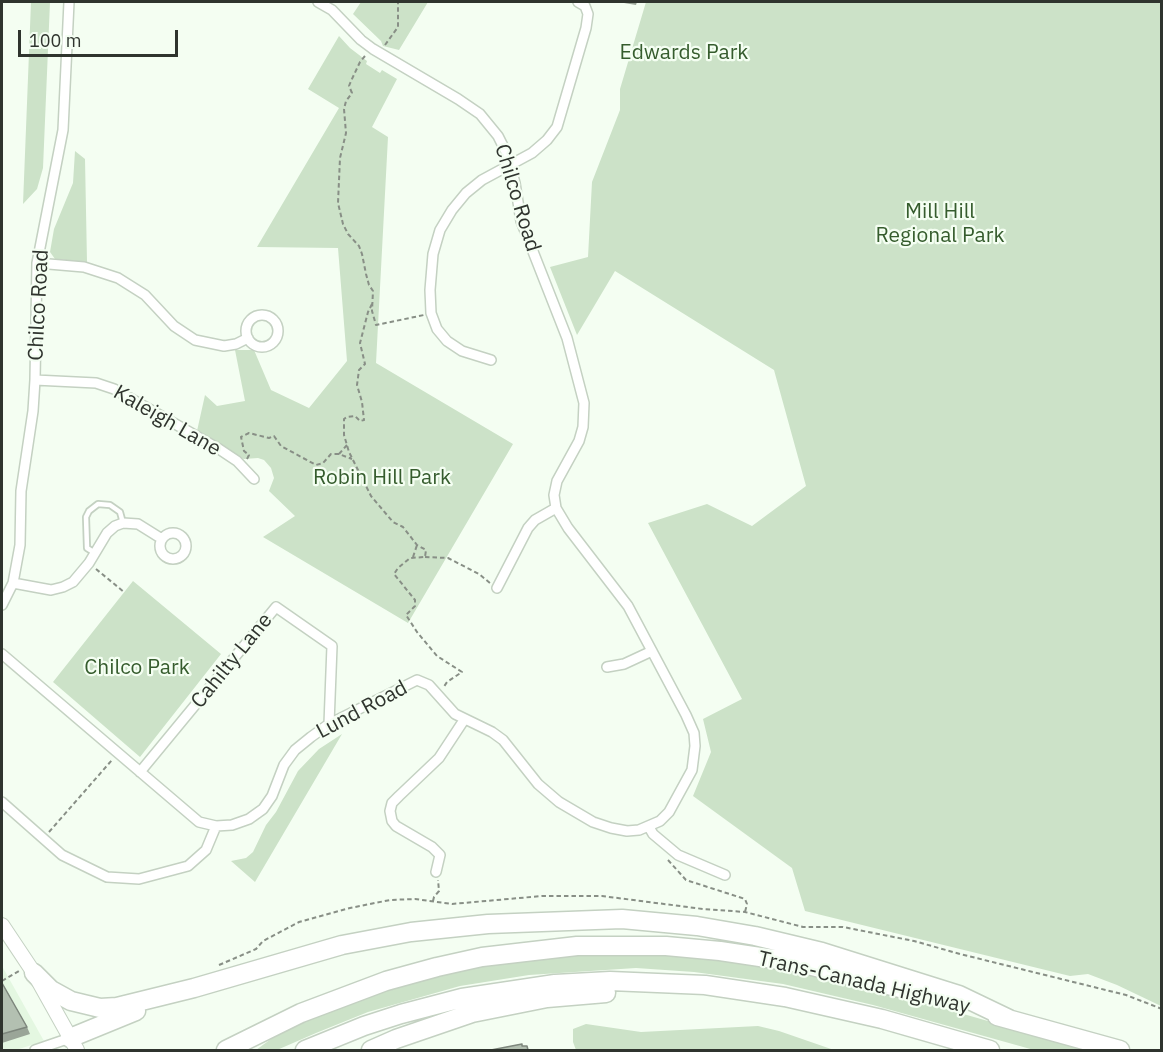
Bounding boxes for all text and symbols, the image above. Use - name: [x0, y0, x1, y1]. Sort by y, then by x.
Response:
- scale bar: [21, 18, 182, 56]
- text: 100 m: [29, 29, 81, 52]
- park label: Edwards Park: [620, 40, 748, 66]
- street label: Chilco Road: [489, 141, 545, 255]
- park label: Mill Hill Regional Park: [875, 199, 1005, 249]
- street label: Chilco Road: [24, 249, 54, 361]
- street label: Kaleigh Lane: [109, 380, 225, 462]
- park label: Robin Hill Park: [313, 465, 451, 491]
- street label: Cahilty Lane: [186, 608, 278, 714]
- park label: Chilco Park: [84, 655, 190, 681]
- street label: Lund Road: [312, 675, 412, 745]
- street label: Trans-Canada Highway: [756, 946, 972, 1020]

